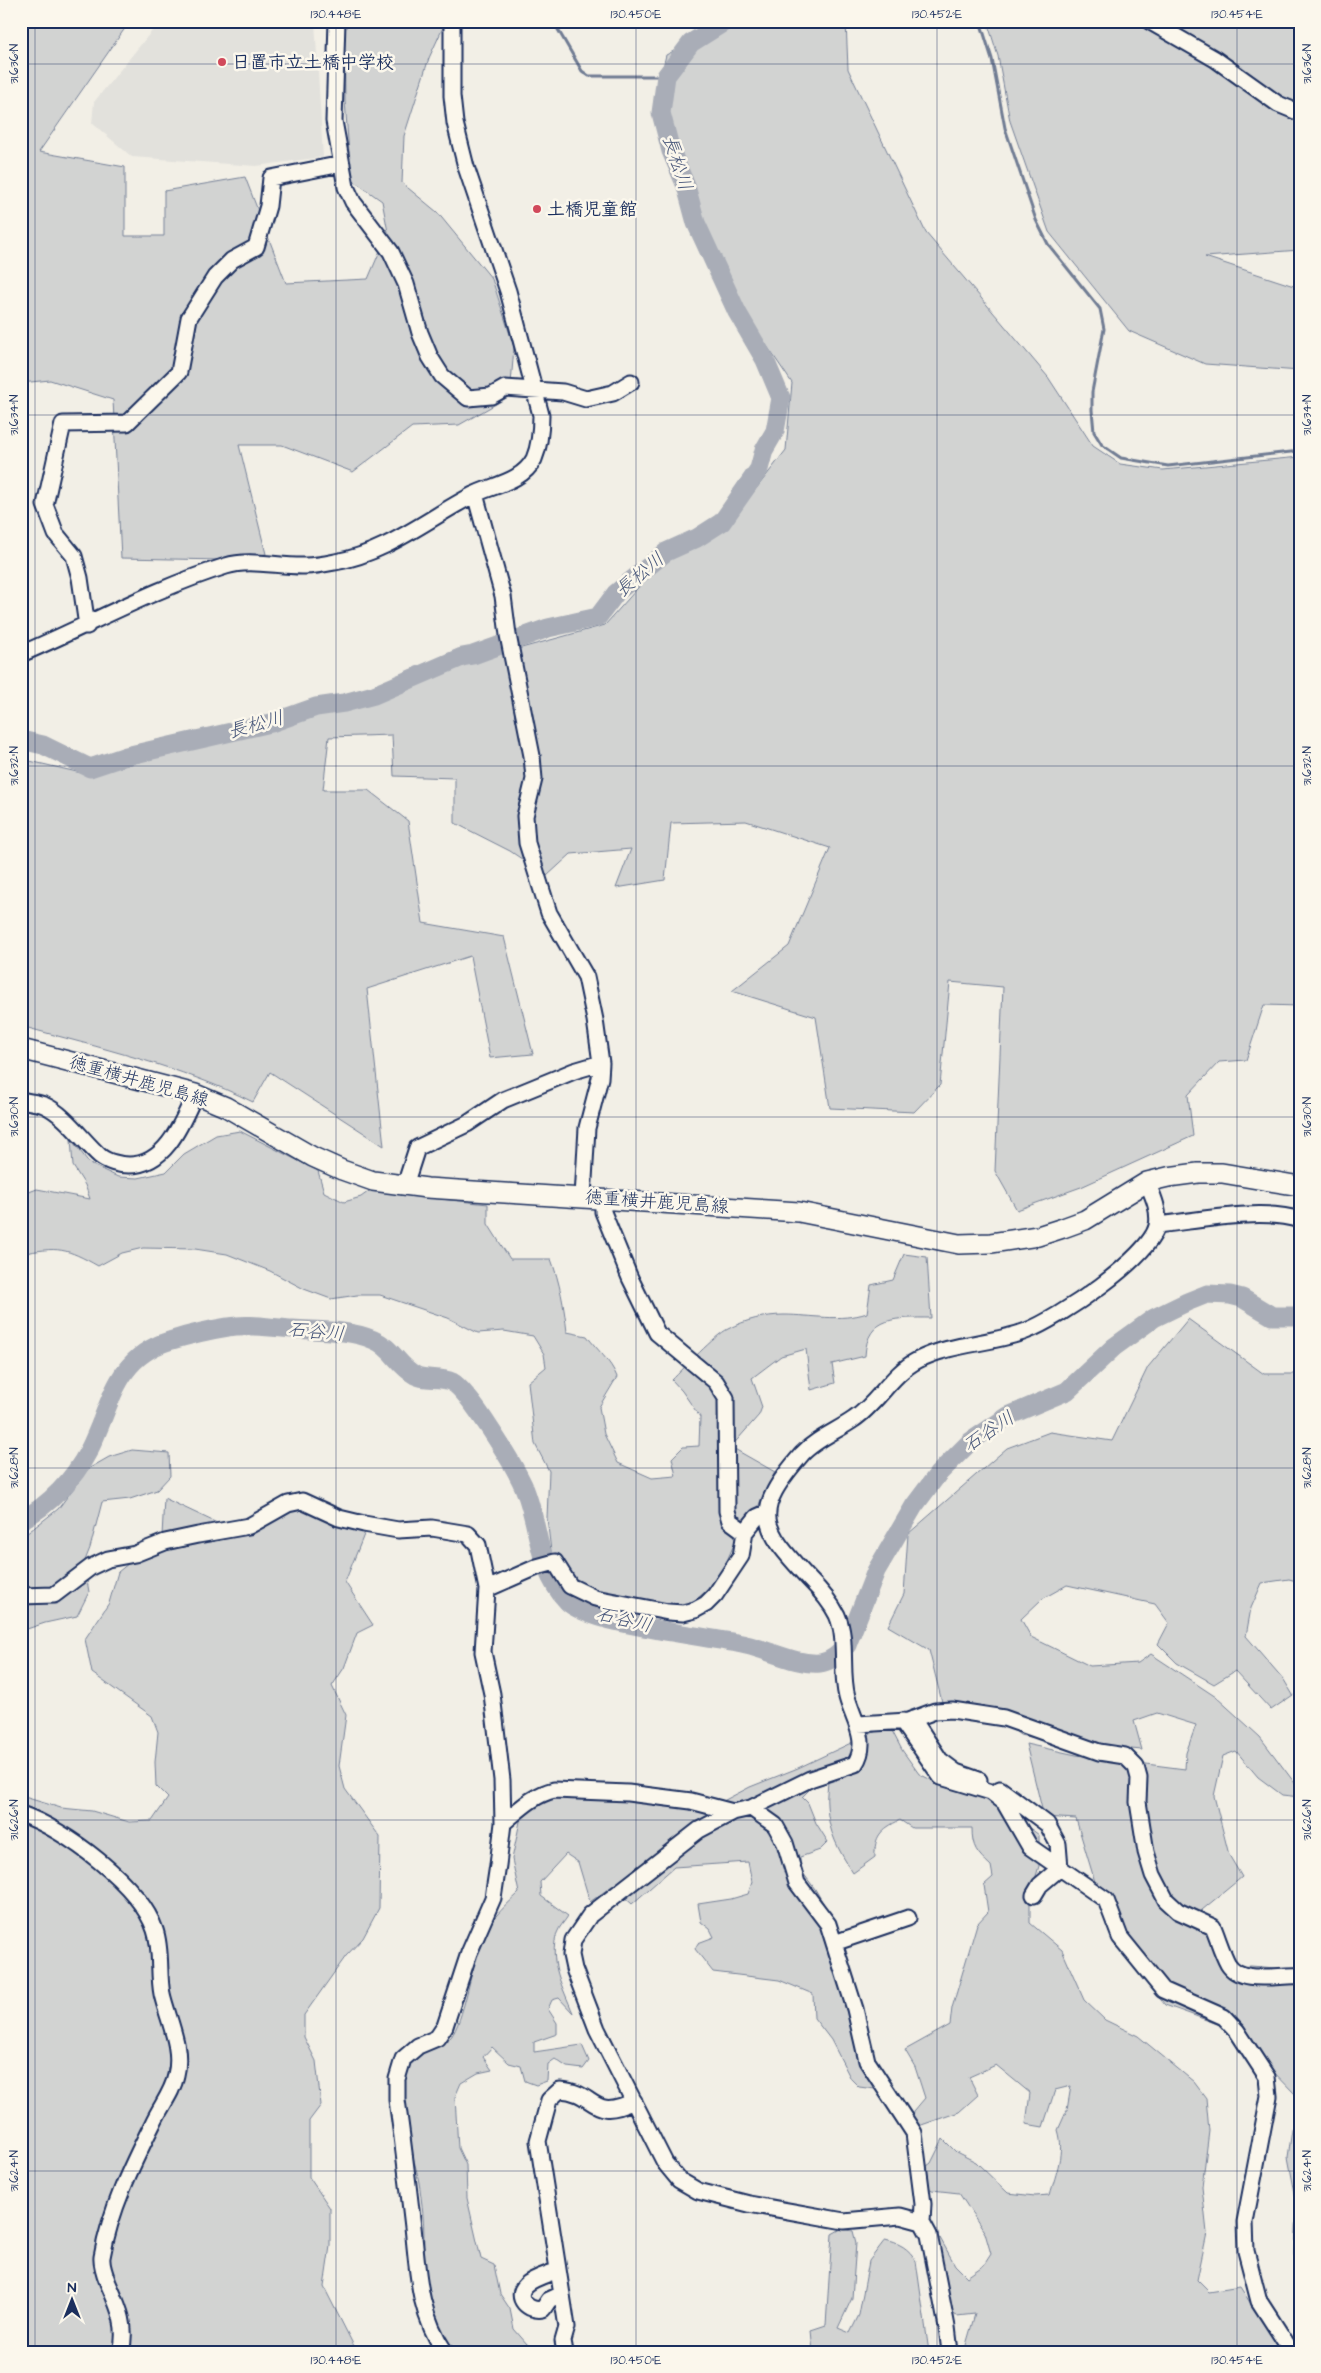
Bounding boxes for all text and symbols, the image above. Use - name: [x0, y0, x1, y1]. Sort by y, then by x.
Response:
- text: 130.448°E: [311, 6, 361, 23]
- text: 130.450°E: [611, 6, 661, 23]
- text: 130.452°E: [912, 6, 962, 23]
- text: 130.454°E: [1211, 6, 1263, 23]
- text: 31.636°N: [6, 43, 23, 84]
- text: 31.636°N: [1299, 43, 1316, 84]
- place label: 日置市立土橋中学校: [232, 50, 394, 75]
- marker: 日置市立土橋中学校: [216, 56, 228, 68]
- water label: 長松川: [655, 132, 699, 194]
- place label: 土橋児童館: [547, 197, 637, 222]
- marker: 土橋児童館: [531, 203, 543, 215]
- text: 31.634°N: [6, 394, 23, 436]
- text: 31.634°N: [1299, 394, 1316, 436]
- water label: 長松川: [609, 546, 671, 604]
- water label: 長松川: [225, 705, 287, 745]
- text: 31.632°N: [6, 746, 23, 786]
- text: 31.632°N: [1299, 746, 1316, 786]
- street label: 徳重横井鹿児島線: [66, 1049, 212, 1113]
- text: 31.630°N: [6, 1096, 23, 1137]
- text: 31.630°N: [1299, 1096, 1316, 1137]
- street label: 徳重横井鹿児島線: [584, 1185, 730, 1219]
- water label: 石谷川: [286, 1316, 346, 1348]
- water label: 石谷川: [958, 1405, 1020, 1459]
- text: 31.628°N: [6, 1447, 23, 1489]
- text: 31.628°N: [1299, 1447, 1316, 1489]
- water label: 石谷川: [593, 1600, 655, 1640]
- text: 31.626°N: [6, 1799, 23, 1841]
- text: 31.626°N: [1299, 1799, 1316, 1841]
- text: 31.624°N: [6, 2150, 23, 2192]
- text: 31.624°N: [1299, 2150, 1316, 2192]
- north arrow: [48, 2276, 98, 2326]
- text: N: [68, 2278, 77, 2298]
- text: 130.448°E: [311, 2352, 361, 2369]
- text: 130.450°E: [611, 2352, 661, 2369]
- text: 130.452°E: [912, 2352, 962, 2369]
- text: 130.454°E: [1211, 2352, 1263, 2369]

